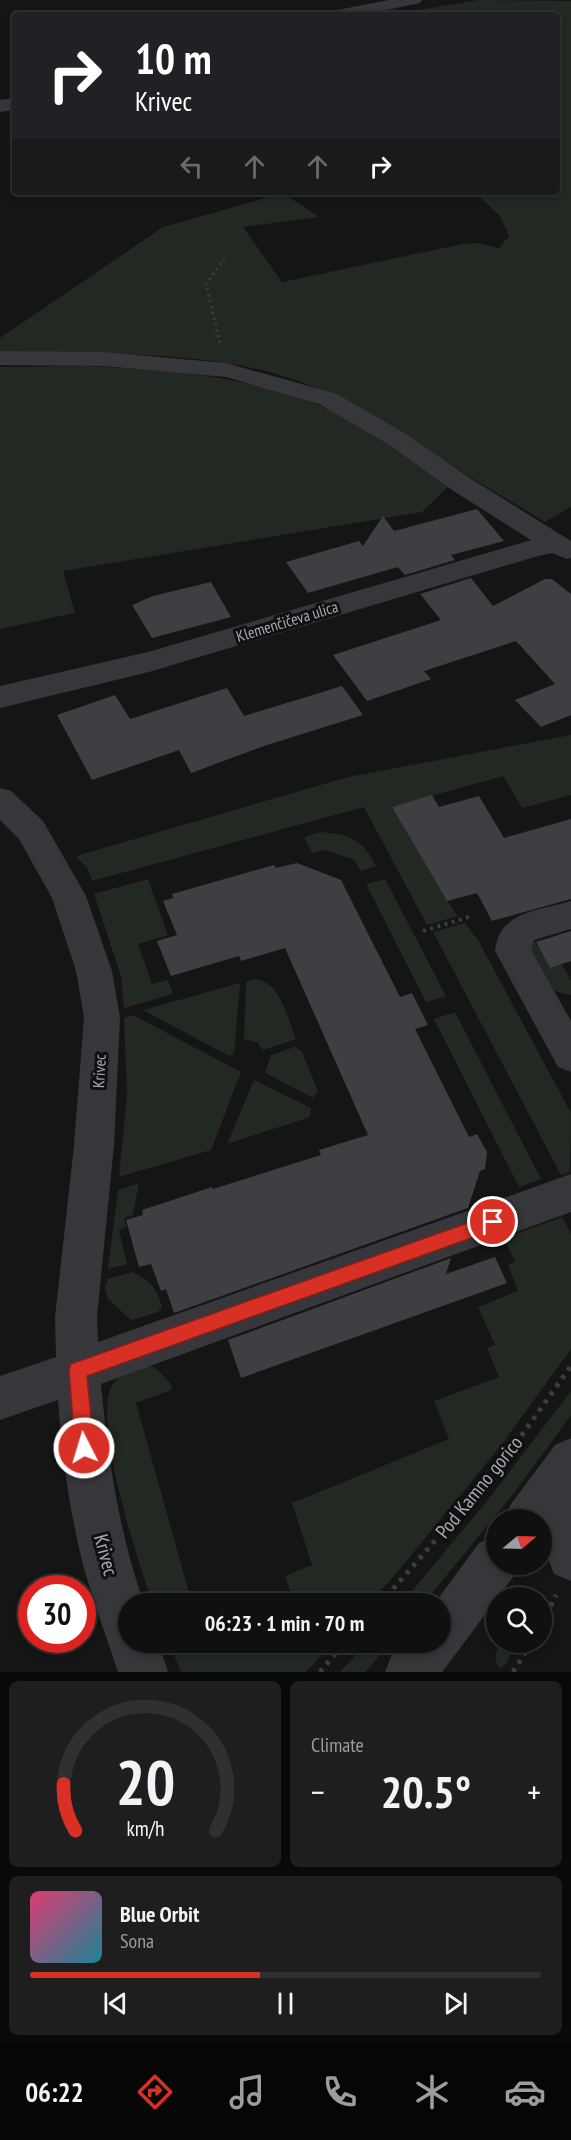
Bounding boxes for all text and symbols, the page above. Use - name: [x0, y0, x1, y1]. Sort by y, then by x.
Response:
- text: 10 m: [135, 31, 212, 86]
- icon: right: [36, 36, 114, 114]
- text: Krivec: [135, 84, 192, 118]
- icon: left: [175, 150, 208, 183]
- icon: ahead: [238, 150, 271, 183]
- icon: ahead: [301, 150, 334, 183]
- icon: right: [364, 150, 397, 183]
- street label: Klemenčičeva ulica: [234, 596, 340, 646]
- street label: Krivec: [88, 1053, 110, 1088]
- pin: [467, 1196, 518, 1247]
- icon: arrive: [476, 1205, 509, 1238]
- position arrow: [52, 1416, 116, 1480]
- street label: Pod Kamno gorico: [430, 1430, 528, 1544]
- north arrow: [486, 1509, 552, 1575]
- map controls: [486, 1509, 552, 1653]
- street label: Krivec: [88, 1531, 124, 1579]
- speed limit sign: 30: [18, 1575, 96, 1653]
- button: search: [486, 1587, 552, 1653]
- text: 06:23 · 1 min · 70 m: [205, 1609, 364, 1637]
- text: Climate: [311, 1732, 364, 1758]
- text: 20: [115, 1741, 175, 1822]
- text: 20.5°: [381, 1762, 471, 1820]
- text: −: [311, 1770, 325, 1813]
- text: +: [527, 1770, 541, 1813]
- text: km/h: [126, 1814, 164, 1842]
- text: Blue Orbit: [120, 1900, 199, 1928]
- text: Sona: [120, 1928, 154, 1954]
- icon: previous: [99, 1987, 132, 2020]
- icon: pause: [269, 1987, 302, 2020]
- icon: next: [439, 1987, 472, 2020]
- icon: directions: [134, 2071, 176, 2113]
- icon: music: [226, 2071, 268, 2113]
- icon: phone: [319, 2071, 361, 2113]
- icon: climate: [411, 2071, 453, 2113]
- icon: car: [504, 2071, 546, 2113]
- text: 06:22: [25, 2075, 84, 2109]

